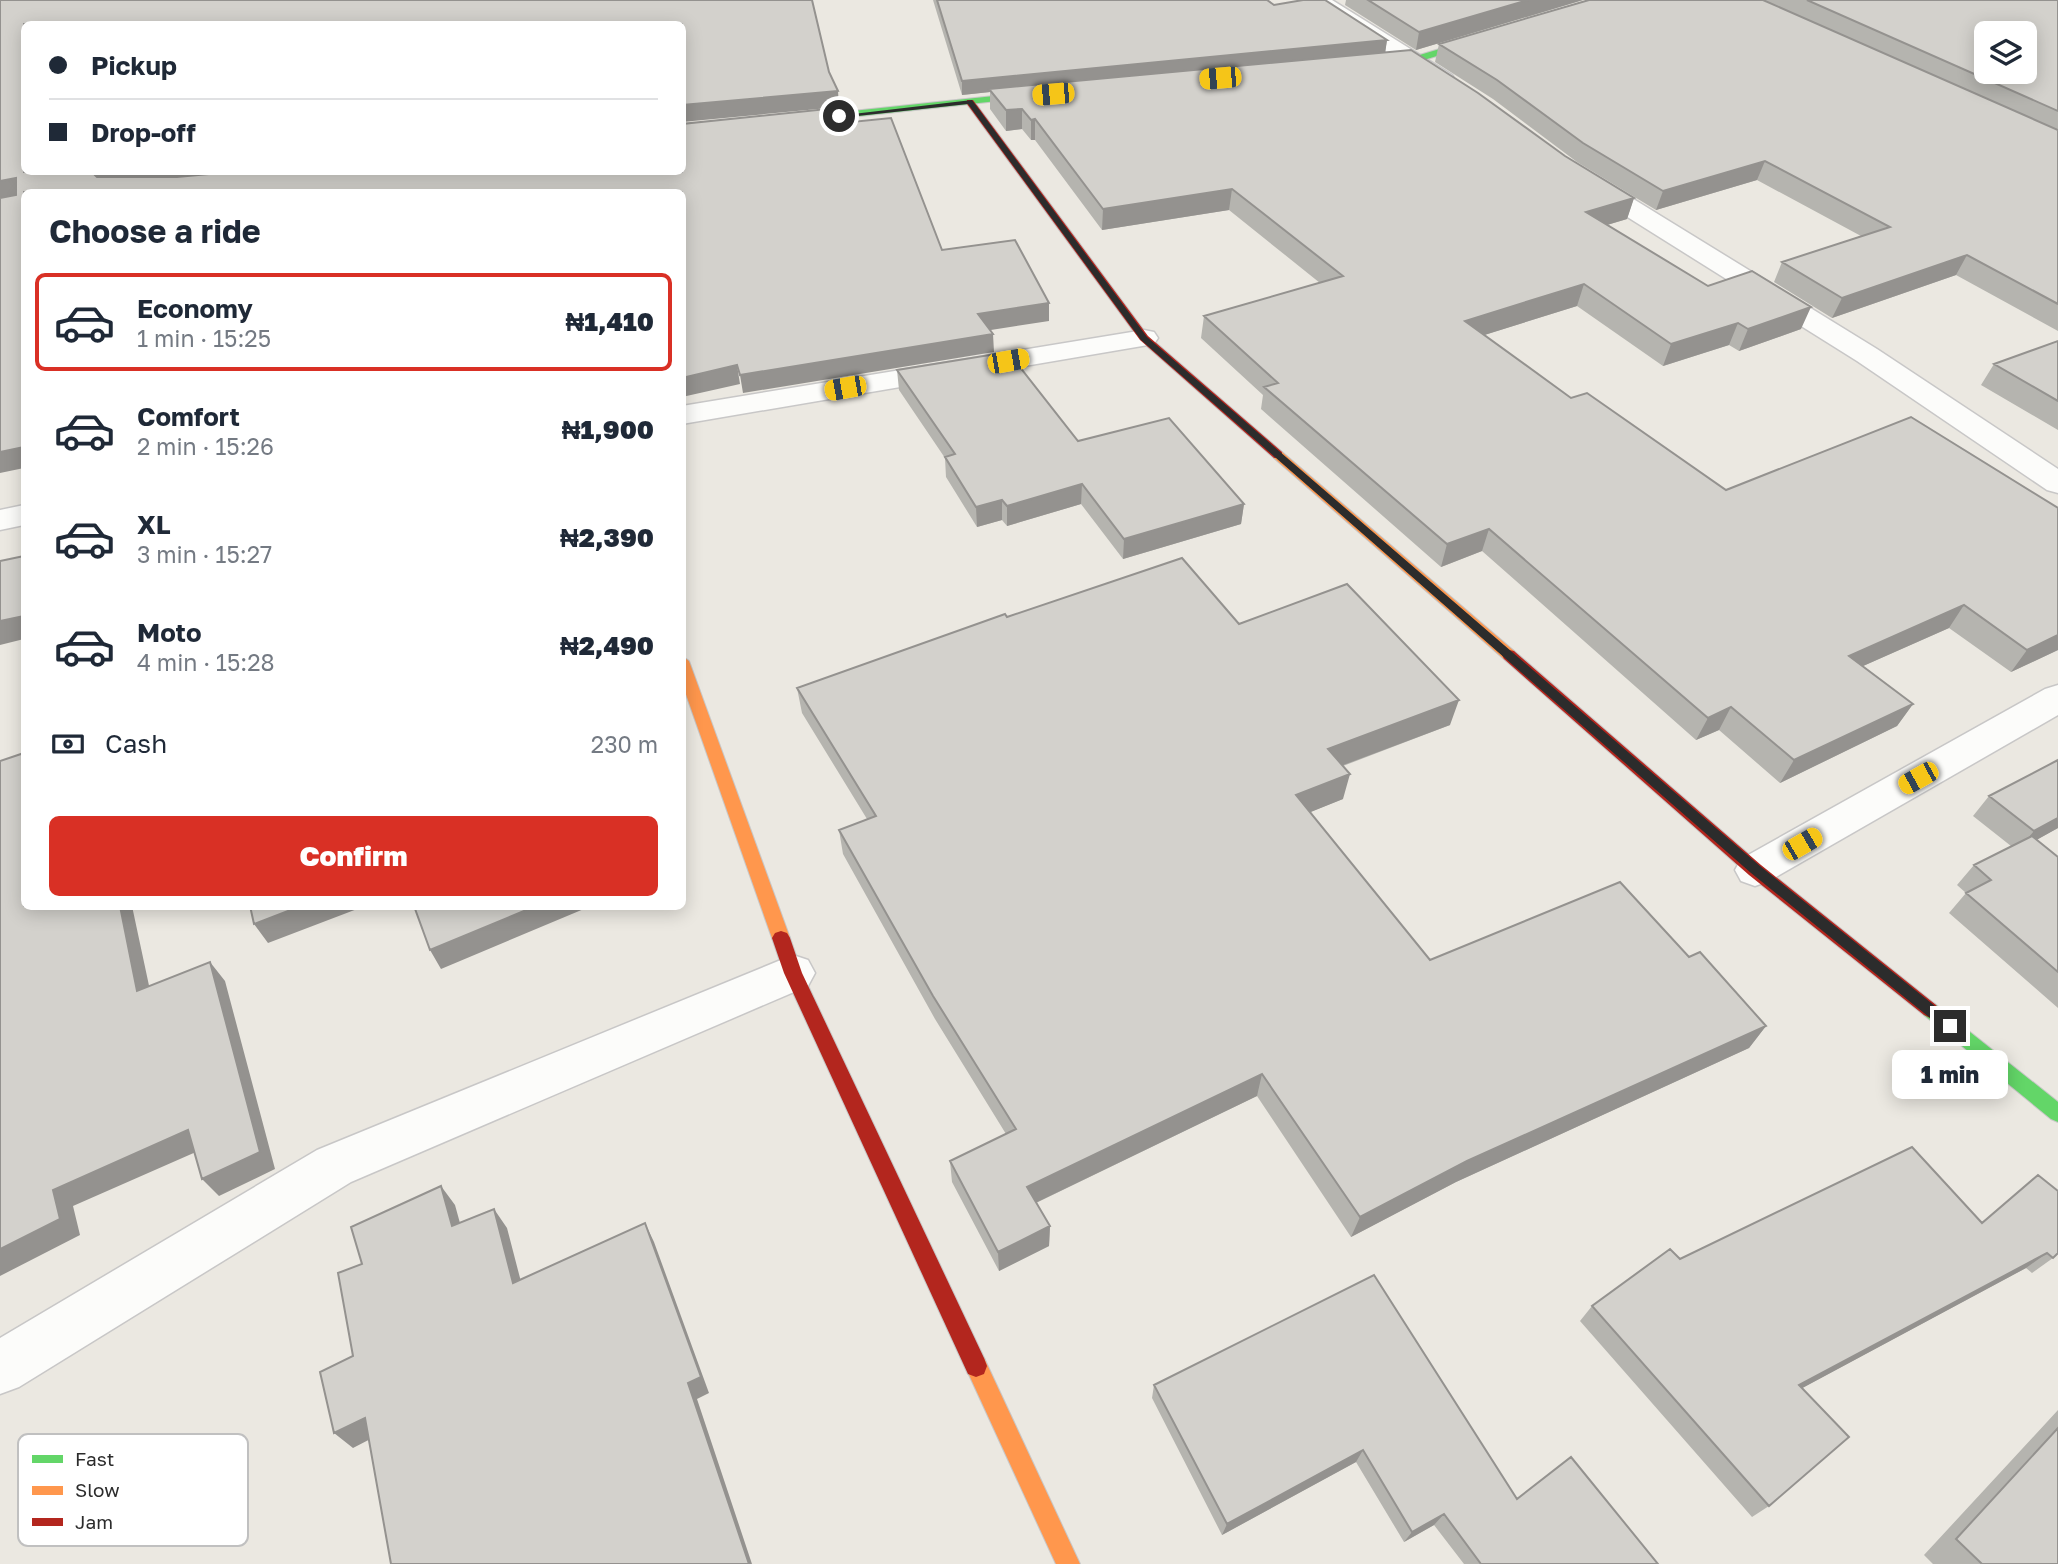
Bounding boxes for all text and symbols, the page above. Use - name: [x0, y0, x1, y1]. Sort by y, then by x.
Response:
- map controls: [1974, 21, 2037, 84]
- button: layers: [1974, 21, 2037, 84]
- text: Pickup: [91, 50, 177, 81]
- car: [1199, 66, 1242, 90]
- car: [1032, 82, 1075, 106]
- route start: [823, 100, 855, 132]
- text: Drop-off: [91, 117, 196, 148]
- text: Choose a ride: [49, 212, 261, 250]
- icon: car: [53, 291, 116, 354]
- text: Economy: [137, 293, 253, 324]
- text: ₦1,410: [566, 306, 654, 337]
- text: 1 min · 15:25: [137, 324, 271, 352]
- car: [986, 347, 1031, 375]
- car: [823, 374, 868, 402]
- icon: car: [53, 399, 116, 462]
- text: Comfort: [137, 401, 240, 432]
- text: ₦1,900: [562, 414, 654, 445]
- text: 2 min · 15:26: [137, 432, 274, 460]
- icon: car: [53, 507, 116, 570]
- text: XL: [137, 509, 171, 540]
- text: ₦2,390: [560, 522, 654, 553]
- text: 3 min · 15:27: [137, 540, 272, 568]
- icon: car: [53, 615, 116, 678]
- text: Moto: [137, 617, 202, 648]
- text: ₦2,490: [560, 630, 654, 661]
- text: 4 min · 15:28: [137, 648, 275, 676]
- icon: cash: [49, 725, 87, 763]
- text: Cash: [105, 728, 167, 759]
- text: 230 m: [591, 730, 658, 758]
- car: [1895, 759, 1942, 797]
- button: Confirm: [49, 816, 658, 896]
- car: [1779, 824, 1826, 864]
- route end: [1934, 1010, 1966, 1042]
- callout: 1 min: [1892, 1050, 2008, 1100]
- text: 1 min: [1921, 1060, 1979, 1088]
- legend: [18, 1434, 248, 1546]
- text: Fast: [75, 1447, 114, 1470]
- text: Slow: [75, 1478, 120, 1501]
- text: Jam: [75, 1510, 113, 1533]

